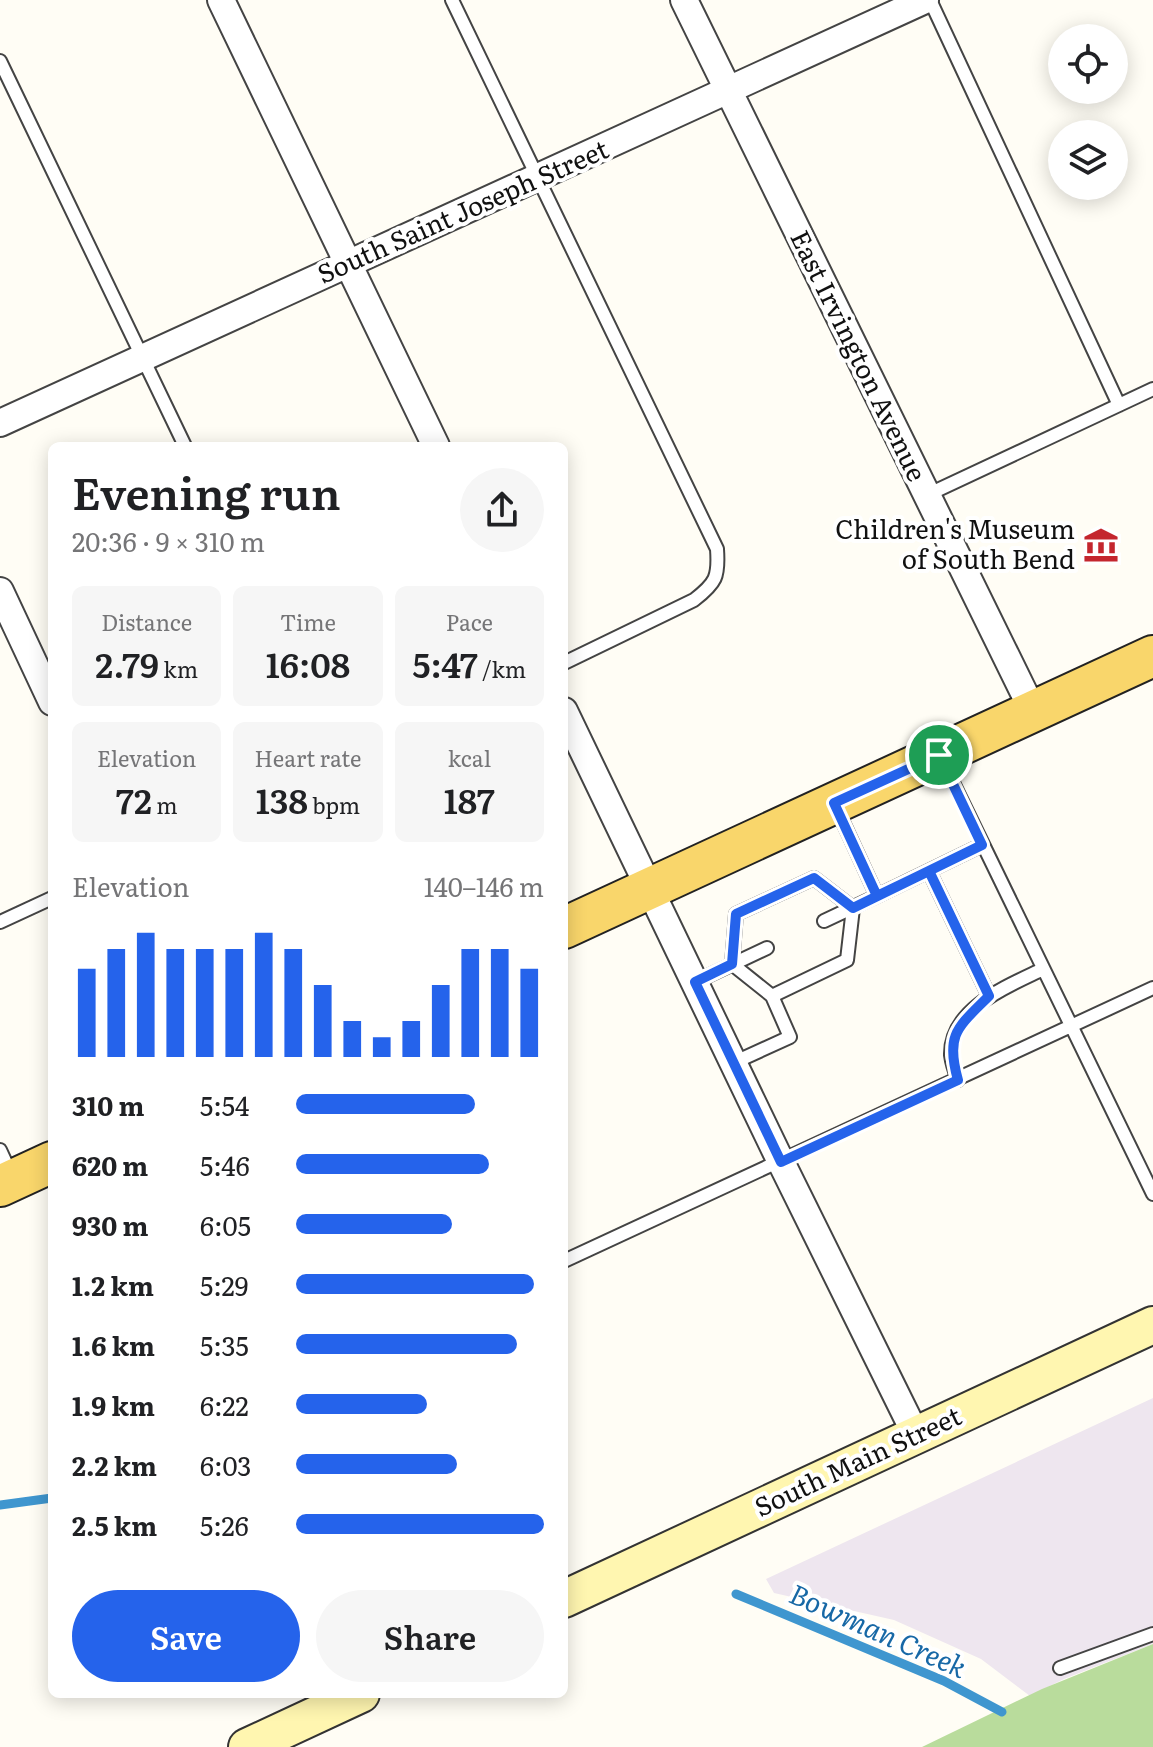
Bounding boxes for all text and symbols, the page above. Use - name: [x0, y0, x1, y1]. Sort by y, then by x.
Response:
- map controls: [1048, 24, 1128, 200]
- button: locate: [1048, 24, 1128, 104]
- button: layers: [1048, 120, 1128, 200]
- street label: South Saint Joseph Street: [310, 128, 614, 292]
- street label: East Irvington Avenue: [782, 223, 938, 487]
- text: Evening run: [72, 458, 341, 524]
- button: share: [460, 468, 544, 552]
- place label: Children's Museum of South Bend: [835, 508, 1075, 577]
- text: 20:36 · 9 × 310 m: [72, 521, 265, 560]
- museum icon: Children's Museum of South Bend: [1082, 526, 1120, 564]
- text: Distance: [101, 605, 192, 638]
- text: Time: [280, 605, 336, 638]
- text: Pace: [446, 605, 493, 638]
- text: 2.79: [95, 638, 159, 688]
- text: 16:08: [266, 638, 350, 688]
- text: 5:47: [413, 638, 478, 688]
- text: km: [159, 652, 198, 685]
- text: /km: [478, 652, 526, 685]
- pin: [905, 721, 973, 789]
- icon: arrive: [917, 733, 961, 777]
- text: Elevation: [97, 741, 196, 774]
- text: Heart rate: [255, 741, 361, 774]
- text: kcal: [448, 741, 491, 774]
- text: 72: [116, 774, 152, 824]
- text: 138: [256, 774, 308, 824]
- text: 187: [444, 774, 495, 824]
- text: m: [152, 788, 178, 821]
- text: bpm: [308, 788, 360, 821]
- text: Elevation: [72, 866, 190, 905]
- text: 140–146 m: [424, 866, 544, 905]
- text: 310 m: [72, 1085, 144, 1124]
- text: 5:54: [200, 1085, 249, 1124]
- text: 620 m: [72, 1145, 148, 1184]
- text: 5:46: [200, 1145, 250, 1184]
- text: 930 m: [72, 1205, 148, 1244]
- text: 6:05: [200, 1205, 251, 1244]
- text: 1.2 km: [72, 1265, 154, 1304]
- text: 5:29: [200, 1265, 248, 1304]
- text: 1.6 km: [72, 1325, 155, 1364]
- text: 5:35: [200, 1325, 249, 1364]
- text: 1.9 km: [72, 1385, 155, 1424]
- text: 6:22: [200, 1385, 249, 1424]
- street label: South Main Street: [747, 1394, 967, 1525]
- text: 2.2 km: [72, 1445, 157, 1484]
- text: 6:03: [200, 1445, 251, 1484]
- text: 2.5 km: [72, 1505, 157, 1544]
- text: 5:26: [200, 1505, 249, 1544]
- water label: Bowman Creek: [783, 1571, 975, 1687]
- button: Save: [72, 1590, 300, 1682]
- button: Share: [316, 1590, 544, 1682]

